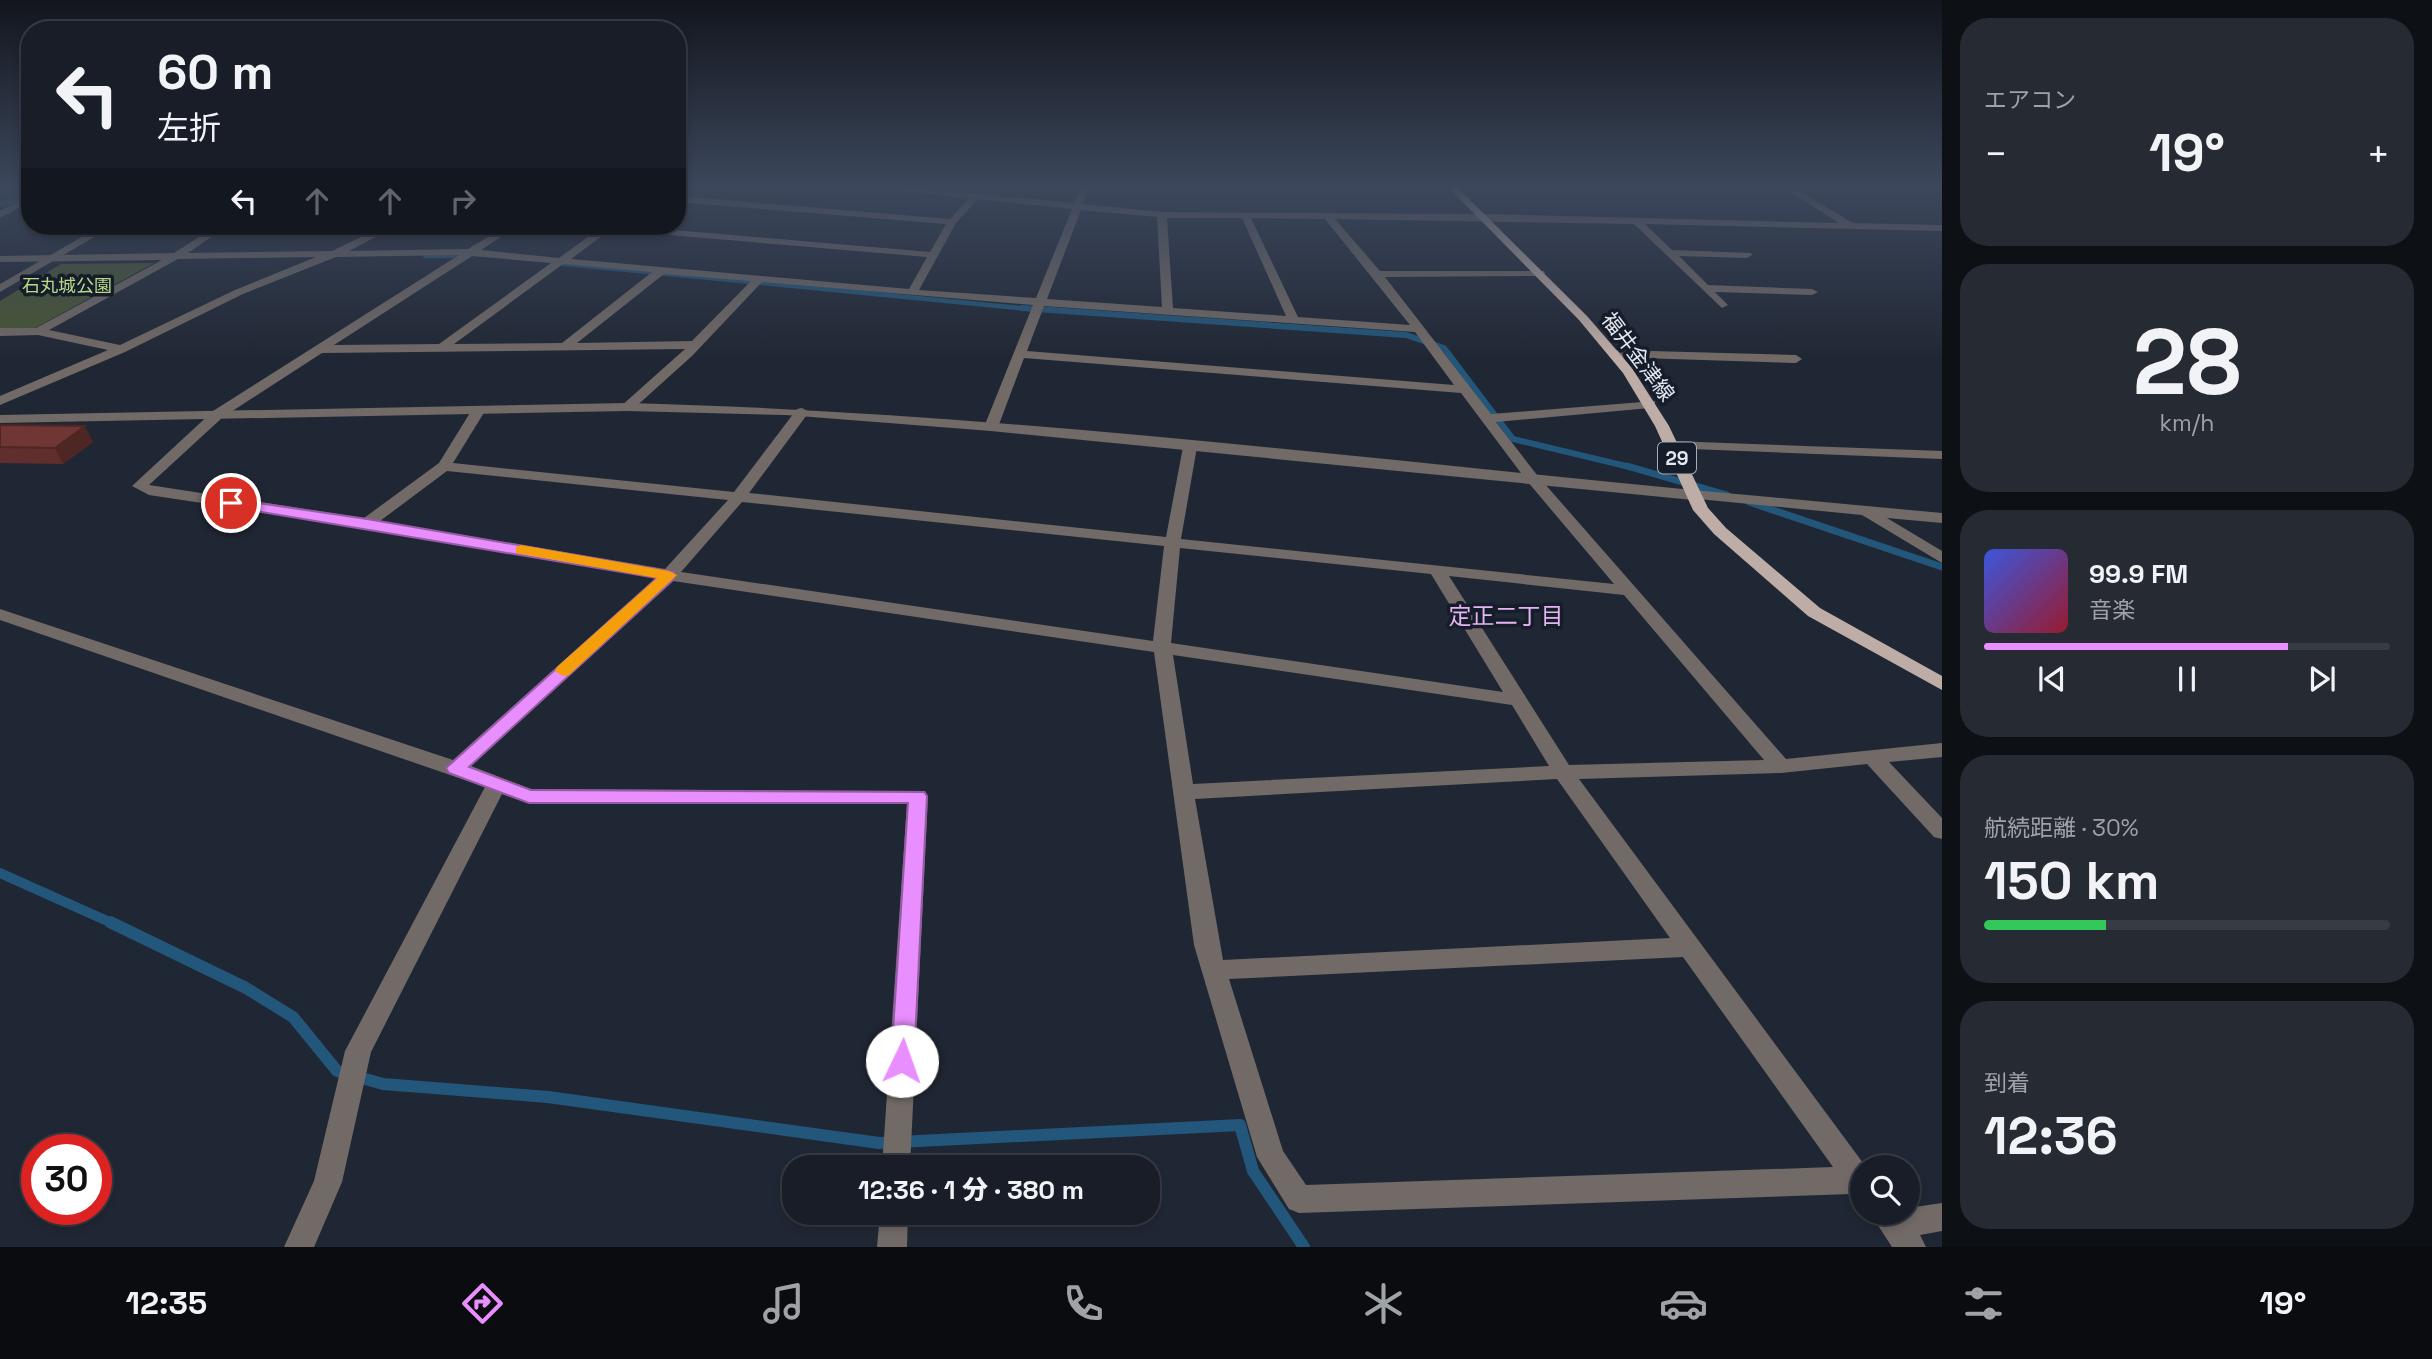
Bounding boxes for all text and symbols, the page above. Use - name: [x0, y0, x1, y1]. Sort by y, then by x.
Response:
- text: 60 m: [157, 41, 273, 103]
- icon: left: [42, 49, 133, 140]
- text: エアコン: [1984, 85, 2076, 115]
- text: 左折: [157, 108, 221, 148]
- text: 19°: [2149, 120, 2225, 186]
- text: −: [1984, 130, 2008, 178]
- text: +: [2366, 130, 2390, 178]
- icon: left: [225, 182, 263, 220]
- icon: ahead: [298, 182, 336, 220]
- icon: ahead: [371, 182, 409, 220]
- icon: right: [444, 182, 482, 220]
- park label: 石丸城公園: [22, 274, 112, 297]
- text: 28: [2133, 304, 2241, 421]
- street label: 福井金津線: [1596, 307, 1681, 407]
- text: km/h: [2160, 408, 2214, 438]
- road number: 29: [1658, 442, 1696, 474]
- pin: [201, 473, 261, 533]
- icon: arrive: [212, 484, 250, 522]
- text: 99.9 FM: [2089, 557, 2188, 591]
- text: 音楽: [2089, 595, 2135, 625]
- district label: 定正二丁目: [1449, 601, 1564, 631]
- icon: previous: [2033, 660, 2071, 698]
- icon: pause: [2168, 660, 2206, 698]
- icon: next: [2303, 660, 2341, 698]
- text: 航続距離 · 30%: [1984, 813, 2139, 843]
- text: 150 km: [1984, 848, 2159, 914]
- position arrow: [865, 1024, 939, 1098]
- text: 到着: [1984, 1068, 2030, 1098]
- text: 12:36: [1984, 1103, 2118, 1169]
- speed limit sign: 30: [21, 1134, 112, 1225]
- map controls: [1850, 1155, 1920, 1225]
- button: search: [1850, 1155, 1920, 1225]
- text: 12:36 · 1 分 · 380 m: [858, 1173, 1084, 1207]
- icon: directions: [458, 1279, 507, 1328]
- icon: music: [759, 1279, 808, 1328]
- icon: phone: [1059, 1279, 1108, 1328]
- icon: climate: [1359, 1279, 1408, 1328]
- icon: car: [1659, 1279, 1708, 1328]
- icon: filters: [1959, 1279, 2008, 1328]
- text: 12:35: [126, 1283, 207, 1323]
- text: 19°: [2259, 1283, 2306, 1323]

